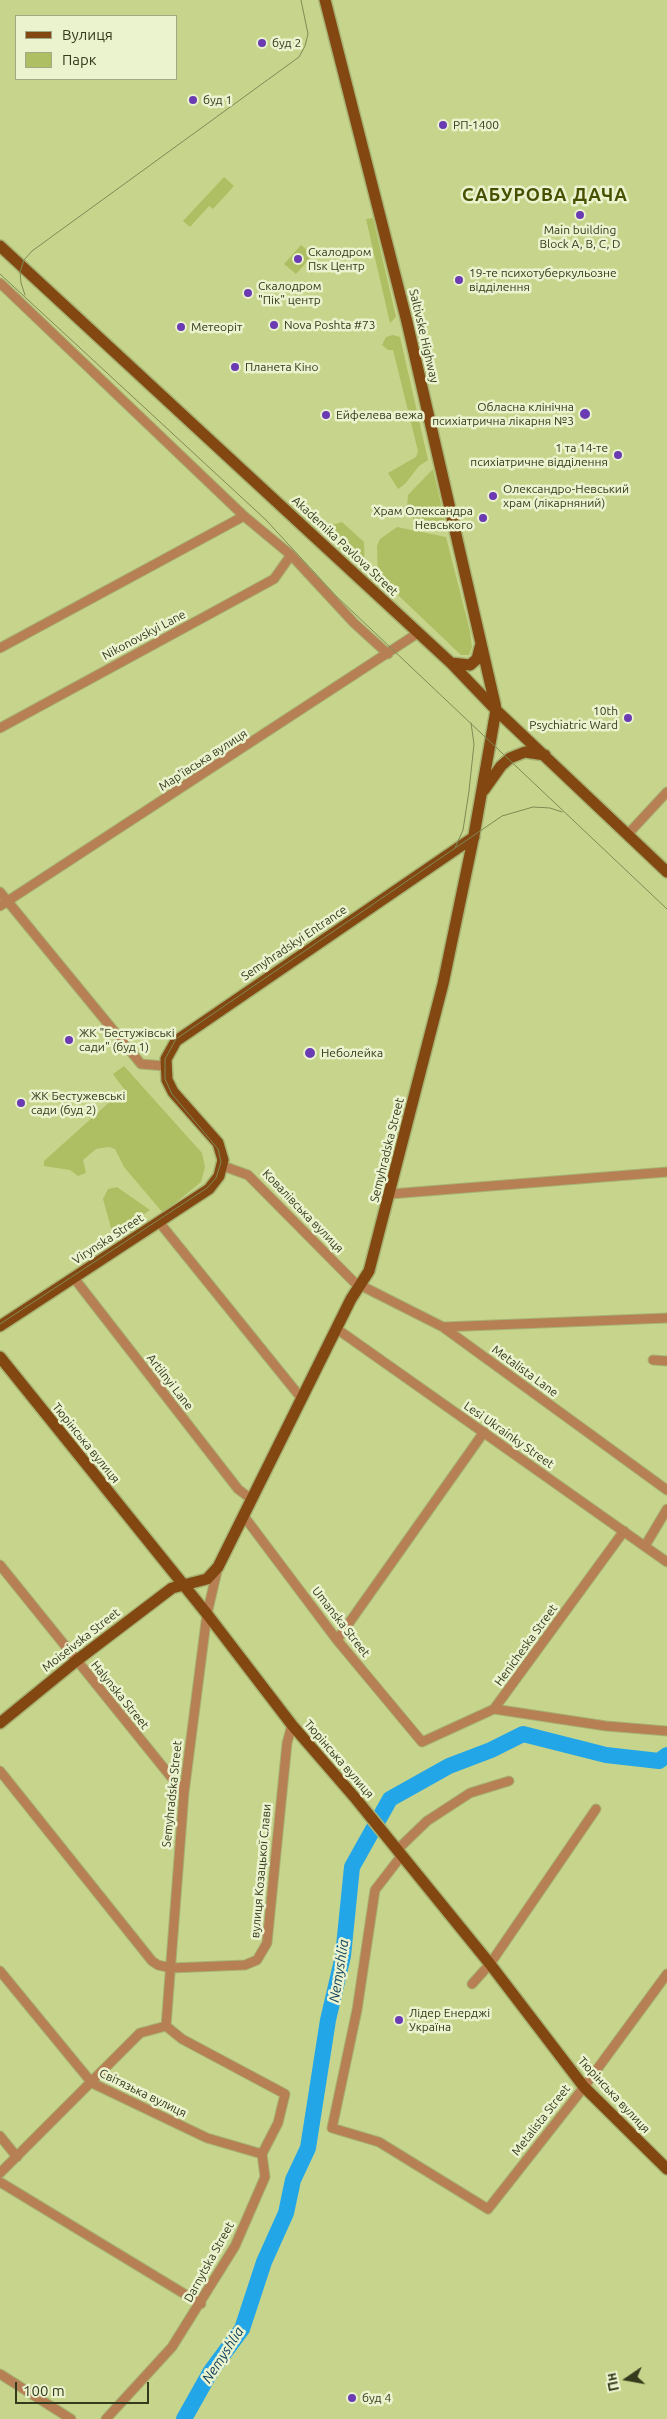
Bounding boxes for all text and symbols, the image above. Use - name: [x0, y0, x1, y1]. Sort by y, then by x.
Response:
- legend: [15, 15, 178, 80]
- text: Вулиця: [62, 26, 113, 43]
- place label: буд 2: [272, 36, 301, 50]
- marker: буд 2: [256, 37, 268, 49]
- text: Парк: [62, 51, 97, 68]
- place label: буд 1: [203, 93, 232, 107]
- marker: буд 1: [187, 94, 199, 106]
- place label: РП-1400: [453, 118, 499, 132]
- marker: РП-1400: [437, 119, 449, 131]
- district label: САБУРОВА ДАЧА: [460, 184, 630, 206]
- marker: Main building Block A, B, C, D: [574, 209, 586, 221]
- place label: Main building Block A, B, C, D: [539, 223, 621, 251]
- place label: Скалодром Пsк Центр: [308, 245, 372, 273]
- marker: Скалодром Пsк Центр: [292, 253, 304, 265]
- place label: 19-те психотуберкульозне відділення: [469, 266, 617, 294]
- marker: 19-те психотуберкульозне відділення: [453, 274, 465, 286]
- place label: Скалодром "Пік" центр: [258, 279, 322, 307]
- marker: Скалодром "Пік" центр: [242, 287, 254, 299]
- street label: Saltivske Highway: [406, 288, 442, 384]
- place label: Nova Poshta #73: [284, 318, 375, 332]
- marker: Nova Poshta #73: [268, 319, 280, 331]
- place label: Метеоріт: [191, 320, 242, 334]
- marker: Метеоріт: [175, 321, 187, 333]
- place label: Планета Кіно: [245, 360, 319, 374]
- marker: Планета Кіно: [229, 361, 241, 373]
- place label: Обласна клінічна психіатрична лікарня №3: [432, 400, 574, 428]
- marker: Обласна клінічна психіатрична лікарня №3: [578, 407, 592, 421]
- place label: Ейфелева вежа: [336, 408, 423, 422]
- marker: Ейфелева вежа: [320, 409, 332, 421]
- place label: 1 та 14-те психіатричне відділення: [470, 441, 608, 469]
- marker: 1 та 14-те психіатричне відділення: [612, 449, 624, 461]
- place label: Олександро-Невський храм (лікарняний): [503, 482, 629, 510]
- marker: Олександро-Невський храм (лікарняний): [487, 490, 499, 502]
- street label: Akademika Pavlova Street: [289, 493, 401, 599]
- place label: Храм Олександра Невського: [373, 504, 473, 532]
- marker: Храм Олександра Невського: [477, 512, 489, 524]
- street label: Nikonovskyi Lane: [100, 607, 188, 663]
- place label: 10th Psychiatric Ward: [529, 704, 618, 732]
- marker: 10th Psychiatric Ward: [622, 712, 634, 724]
- street label: Мар'ївська вулиця: [156, 726, 250, 794]
- street label: Semyhradskyi Entrance: [238, 902, 350, 984]
- place label: ЖК "Бестужівські сади" (буд 1): [79, 1026, 175, 1054]
- marker: ЖК "Бестужівські сади" (буд 1): [63, 1034, 75, 1046]
- marker: Неболейка: [303, 1046, 317, 1060]
- place label: Неболейка: [321, 1046, 383, 1060]
- place label: ЖК Бестужевські сади (буд 2): [31, 1089, 125, 1117]
- street label: Semyhradska Street: [367, 1096, 407, 1204]
- marker: ЖК Бестужевські сади (буд 2): [15, 1097, 27, 1109]
- street label: Ковалівська вулиця: [260, 1166, 346, 1256]
- street label: Virynska Street: [70, 1211, 146, 1267]
- street label: Metalista Lane: [489, 1342, 561, 1400]
- street label: Artilnyi Lane: [144, 1351, 196, 1413]
- street label: Lesi Ukrainky Street: [461, 1399, 557, 1471]
- street label: Тюрінська вулиця: [49, 1400, 123, 1486]
- street label: Umanska Street: [309, 1584, 373, 1660]
- street label: Henicheska Street: [492, 1601, 560, 1689]
- street label: Moiseivska Street: [39, 1605, 123, 1675]
- street label: Halynska Street: [88, 1658, 152, 1732]
- street label: Тюрінська вулиця: [301, 1717, 377, 1801]
- street label: Semyhradska Street: [159, 1740, 185, 1848]
- street label: вулиця Козацької Слави: [248, 1803, 274, 1939]
- water label: Nemyshlia: [326, 1938, 352, 2004]
- place label: Лідер Енерджі Україна: [409, 2006, 490, 2034]
- marker: Лідер Енерджі Україна: [393, 2014, 405, 2026]
- street label: Тюрінська вулиця: [575, 2054, 653, 2136]
- street label: Світязька вулиця: [97, 2066, 189, 2120]
- street label: Metalista Street: [509, 2082, 573, 2158]
- street label: Darnytska Street: [181, 2219, 237, 2305]
- water label: Nemyshlia: [199, 2324, 247, 2386]
- north arrow: [602, 2354, 652, 2404]
- text: Пн: [603, 2371, 622, 2393]
- scale bar: [18, 2372, 151, 2404]
- text: 100 m: [23, 2382, 65, 2399]
- place label: буд 4: [362, 2391, 391, 2405]
- marker: буд 4: [346, 2392, 358, 2404]

